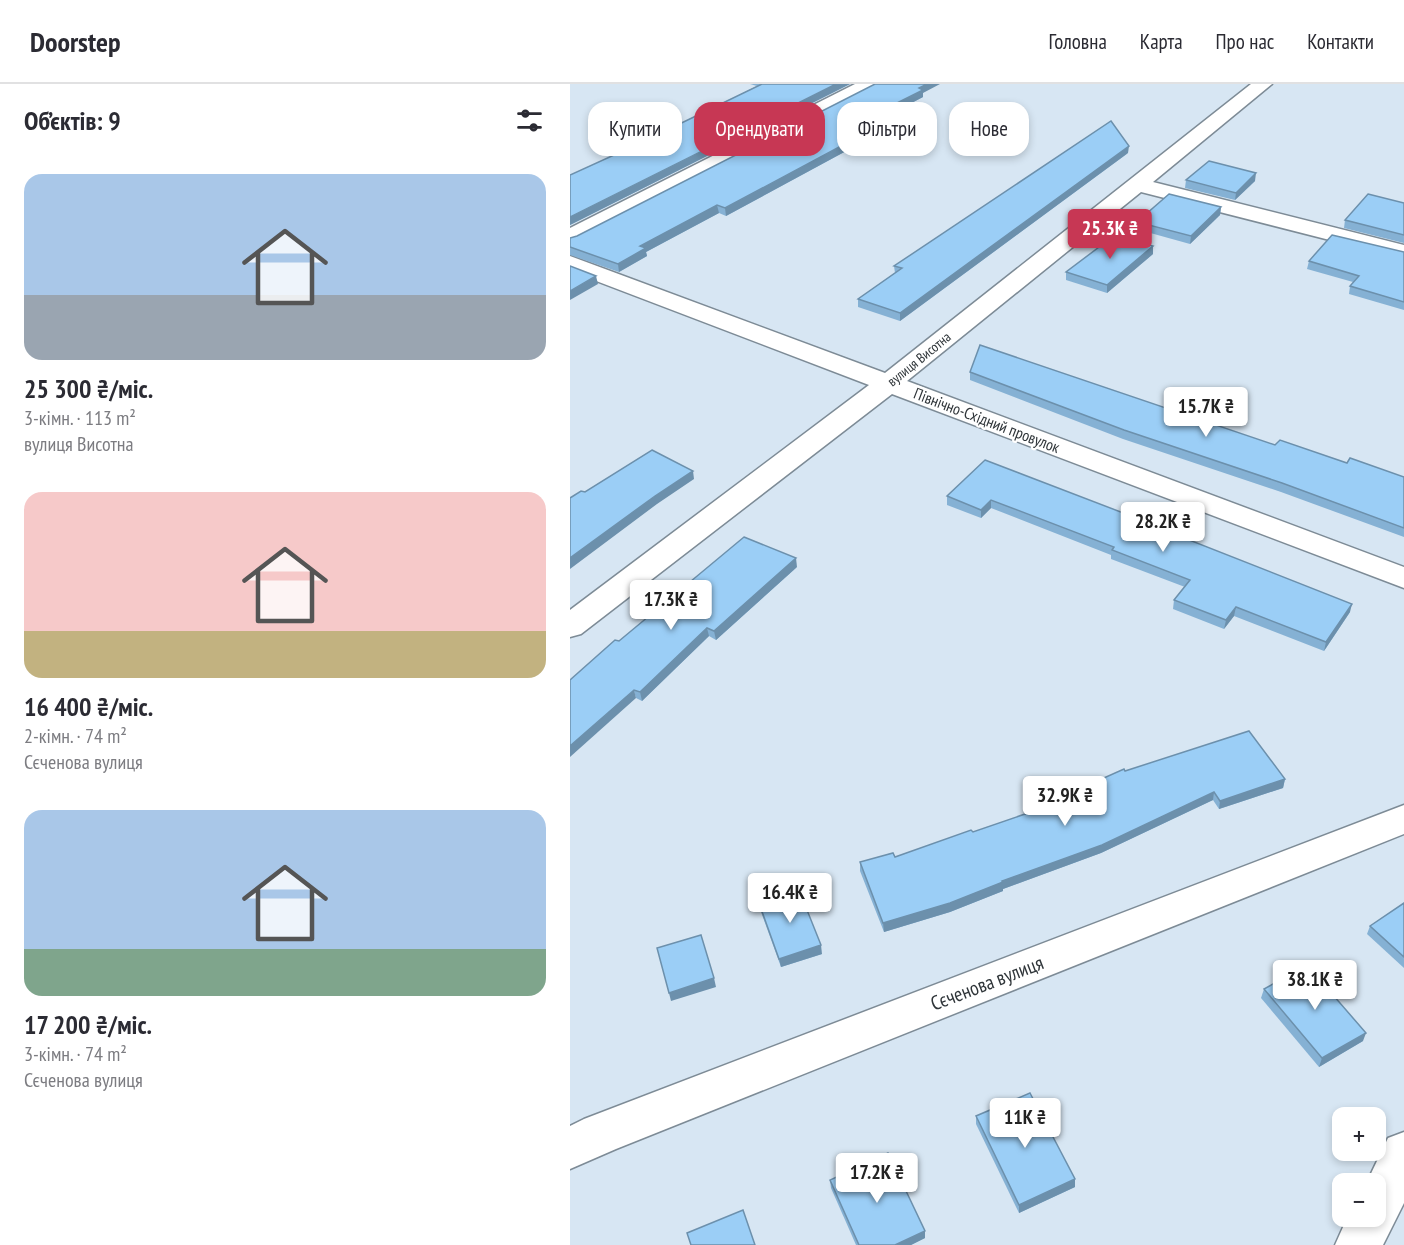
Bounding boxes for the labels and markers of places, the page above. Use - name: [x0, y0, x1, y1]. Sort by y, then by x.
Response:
- pin: 25.3K ₴: [1055, 209, 1165, 260]
- pin: 15.7K ₴: [1151, 387, 1261, 438]
- pin: 28.2K ₴: [1108, 502, 1218, 553]
- pin: 17.3K ₴: [616, 580, 726, 631]
- pin: 32.9K ₴: [1010, 776, 1120, 827]
- pin: 16.4K ₴: [735, 873, 845, 924]
- pin: 38.1K ₴: [1260, 960, 1370, 1011]
- pin: 11K ₴: [983, 1098, 1067, 1149]
- pin: 17.2K ₴: [822, 1153, 932, 1204]

